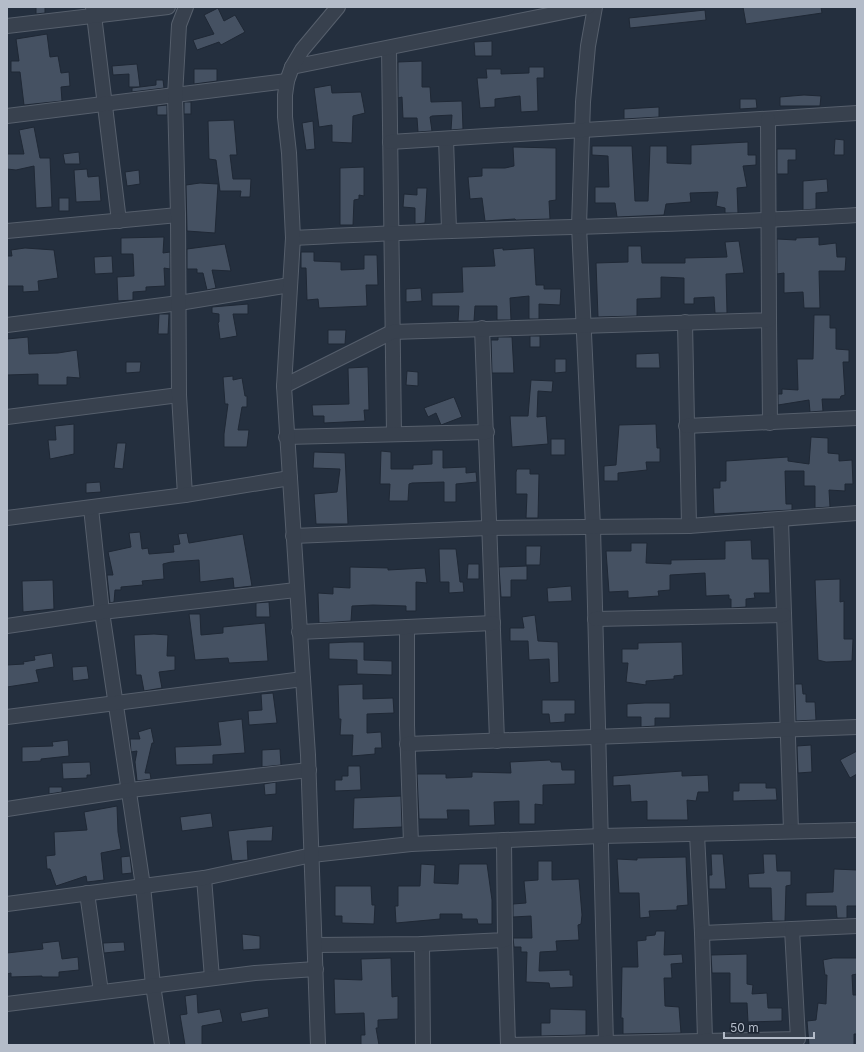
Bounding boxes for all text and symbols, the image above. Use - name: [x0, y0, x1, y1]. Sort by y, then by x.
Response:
- scale bar: [724, 1014, 814, 1040]
- text: 50 m: [730, 1020, 759, 1035]

